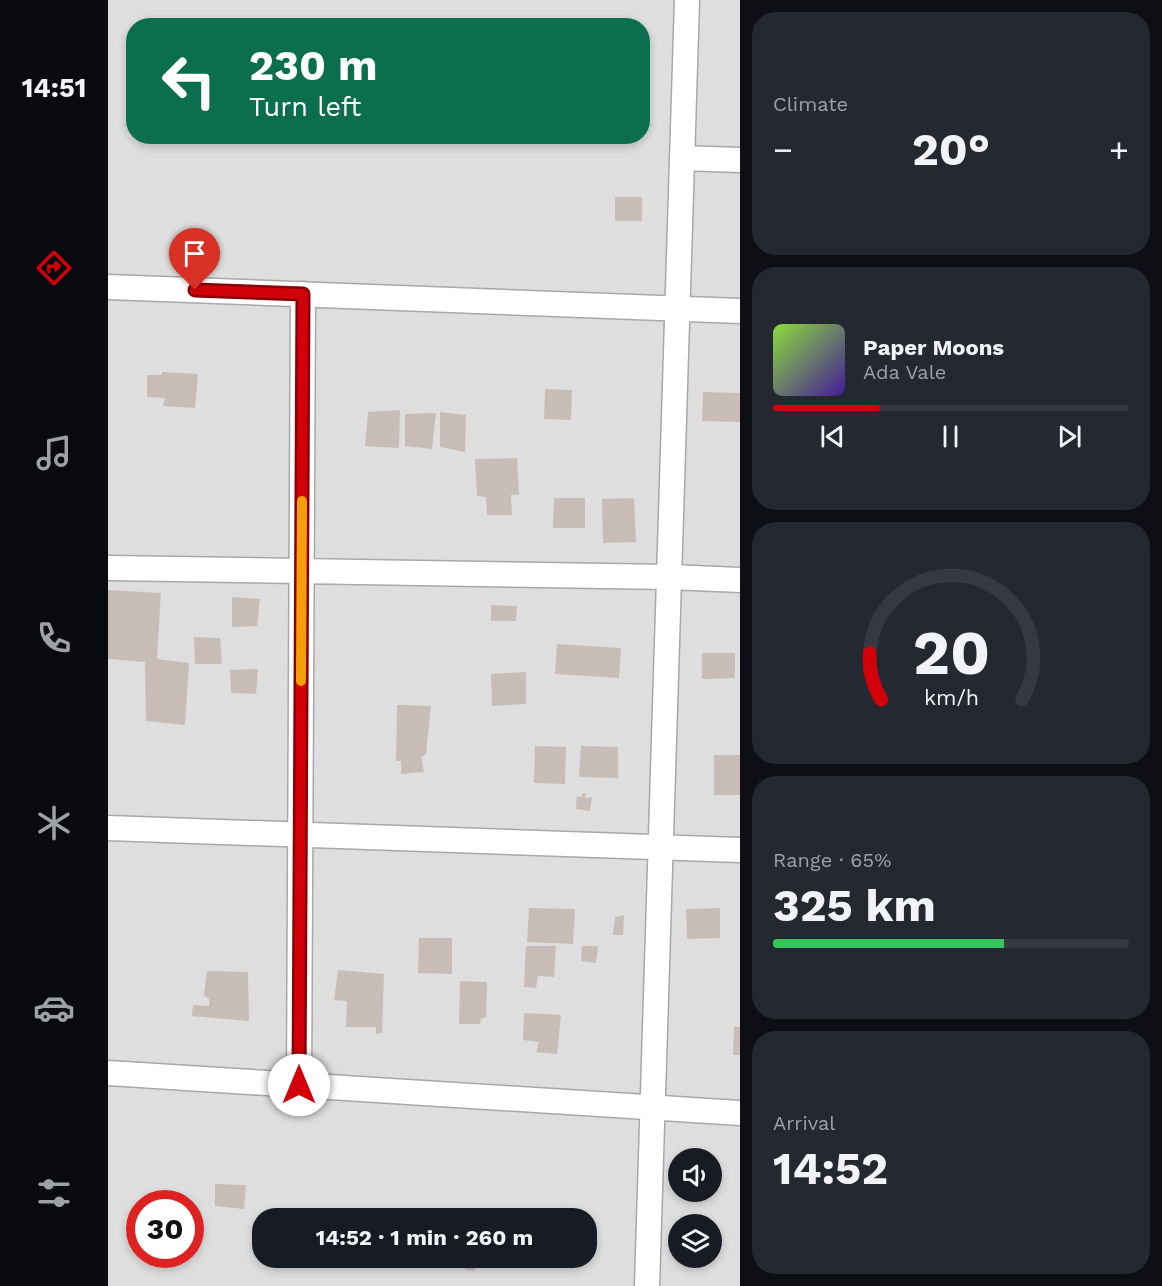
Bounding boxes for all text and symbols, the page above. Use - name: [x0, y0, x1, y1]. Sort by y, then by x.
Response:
- text: 230 m: [249, 41, 378, 90]
- icon: left: [150, 42, 228, 120]
- text: 14:51: [22, 72, 86, 104]
- text: Turn left: [249, 91, 361, 123]
- text: Climate: [773, 92, 848, 116]
- text: 20°: [912, 123, 990, 176]
- text: −: [773, 130, 793, 169]
- text: +: [1109, 130, 1129, 169]
- pin: [169, 228, 220, 290]
- icon: arrive: [178, 237, 211, 270]
- icon: directions: [33, 247, 75, 289]
- text: Paper Moons: [863, 335, 1004, 360]
- text: Ada Vale: [863, 360, 946, 384]
- icon: previous: [816, 420, 849, 453]
- icon: pause: [934, 420, 967, 453]
- icon: next: [1053, 420, 1086, 453]
- icon: music: [33, 432, 75, 474]
- text: 20: [912, 616, 990, 689]
- icon: phone: [33, 617, 75, 659]
- text: km/h: [923, 685, 979, 710]
- icon: climate: [33, 802, 75, 844]
- text: Range · 65%: [773, 848, 891, 872]
- text: 325 km: [773, 879, 936, 932]
- icon: car: [33, 987, 75, 1029]
- position arrow: [267, 1053, 331, 1117]
- text: Arrival: [773, 1111, 835, 1135]
- text: 14:52: [773, 1142, 888, 1195]
- map controls: [668, 1148, 722, 1268]
- button: sound: [668, 1148, 722, 1202]
- icon: filters: [33, 1172, 75, 1214]
- speed limit sign: 30: [126, 1190, 204, 1268]
- button: layers: [668, 1214, 722, 1268]
- text: 14:52 · 1 min · 260 m: [316, 1225, 533, 1250]

